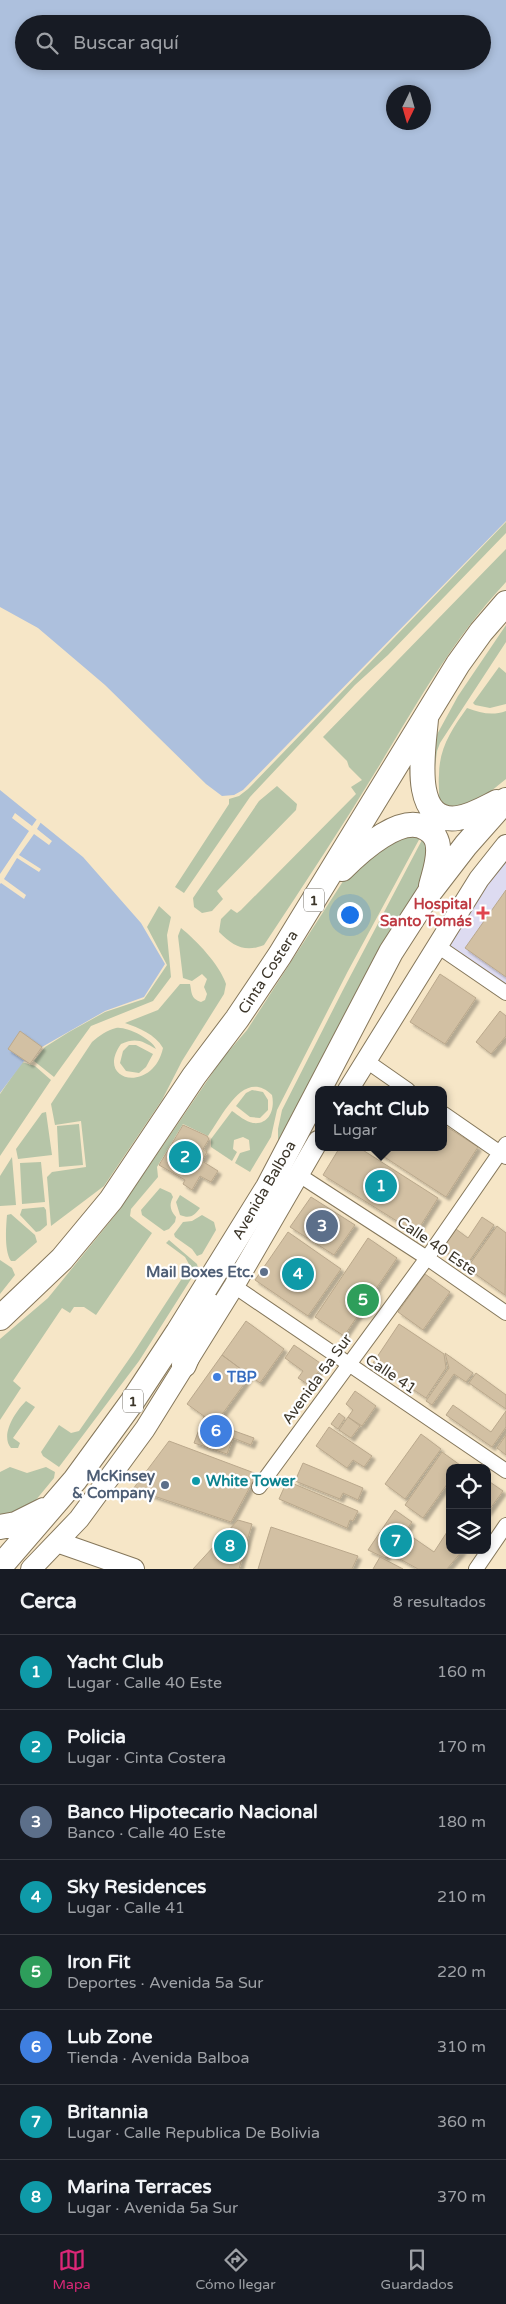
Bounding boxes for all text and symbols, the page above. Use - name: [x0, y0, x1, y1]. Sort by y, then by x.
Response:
- search box: [15, 15, 491, 70]
- icon: search: [33, 29, 61, 57]
- text: Buscar aquí: [73, 32, 179, 54]
- north arrow: [386, 85, 431, 130]
- road number: 1: [304, 888, 324, 912]
- place label: Hospital Santo Tomás: [380, 895, 472, 930]
- your location: [337, 902, 363, 928]
- marker: Hospital Santo Tomás: [476, 906, 490, 920]
- street label: Cinta Costera: [234, 927, 302, 1017]
- popup: [315, 1086, 447, 1151]
- text: Yacht Club: [333, 1098, 429, 1120]
- text: Lugar: [333, 1120, 377, 1140]
- street label: Avenida Balboa: [228, 1137, 300, 1243]
- pin: 2: [169, 1138, 201, 1176]
- pin: 1: [365, 1167, 397, 1205]
- pin: 3: [306, 1207, 338, 1245]
- street label: Calle 40 Este: [394, 1213, 480, 1279]
- pin: 4: [282, 1255, 314, 1293]
- place label: Mail Boxes Etc.: [146, 1263, 254, 1281]
- marker: Mail Boxes Etc.: [258, 1266, 270, 1278]
- pin: 5: [347, 1281, 379, 1319]
- street label: Avenida 5a Sur: [278, 1330, 356, 1428]
- street label: Calle 41: [362, 1350, 420, 1398]
- place label: TBP: [226, 1368, 257, 1386]
- marker: TBP: [211, 1371, 223, 1383]
- road number: 1: [123, 1390, 143, 1412]
- pin: 6: [200, 1412, 232, 1450]
- map controls: [446, 1464, 491, 1554]
- button: locate: [446, 1464, 491, 1509]
- place label: McKinsey & Company: [72, 1467, 155, 1503]
- place label: White Tower: [206, 1472, 296, 1490]
- marker: White Tower: [190, 1475, 202, 1487]
- marker: McKinsey & Company: [159, 1479, 171, 1491]
- button: layers: [446, 1509, 491, 1554]
- pin: 7: [380, 1522, 412, 1560]
- pin: 8: [214, 1527, 246, 1565]
- text: Cerca: [20, 1589, 77, 1614]
- text: 8 resultados: [393, 1592, 486, 1612]
- text: Yacht Club: [67, 1651, 163, 1673]
- text: 1: [31, 1662, 41, 1682]
- text: 160 m: [437, 1662, 486, 1682]
- text: Lugar · Calle 40 Este: [67, 1673, 222, 1693]
- text: Policia: [67, 1726, 126, 1748]
- text: 2: [31, 1737, 41, 1757]
- text: 170 m: [437, 1737, 486, 1757]
- text: Lugar · Cinta Costera: [67, 1748, 226, 1768]
- text: Banco Hipotecario Nacional: [67, 1801, 318, 1823]
- text: 3: [31, 1812, 41, 1832]
- text: 180 m: [437, 1812, 486, 1832]
- text: Banco · Calle 40 Este: [67, 1823, 226, 1843]
- text: Sky Residences: [67, 1876, 206, 1898]
- text: 4: [31, 1887, 41, 1907]
- text: 210 m: [437, 1887, 486, 1907]
- text: Lugar · Calle 41: [67, 1898, 185, 1918]
- text: Iron Fit: [67, 1951, 131, 1973]
- text: 5: [31, 1962, 41, 1982]
- text: 220 m: [437, 1962, 486, 1982]
- text: Deportes · Avenida 5a Sur: [67, 1973, 263, 1993]
- text: Lub Zone: [67, 2026, 152, 2048]
- text: 6: [31, 2037, 41, 2057]
- text: 310 m: [437, 2037, 486, 2057]
- text: Tienda · Avenida Balboa: [67, 2048, 250, 2068]
- text: Britannia: [67, 2101, 149, 2123]
- text: 7: [31, 2112, 41, 2132]
- text: 360 m: [437, 2112, 486, 2132]
- text: Lugar · Calle Republica De Bolivia: [67, 2123, 320, 2143]
- text: Marina Terraces: [67, 2176, 212, 2198]
- text: 8: [31, 2187, 41, 2207]
- text: 370 m: [437, 2187, 486, 2207]
- text: Lugar · Avenida 5a Sur: [67, 2198, 238, 2218]
- tab: Mapa: [52, 2246, 91, 2293]
- tab: Cómo llegar: [196, 2246, 276, 2293]
- tab: Guardados: [381, 2246, 453, 2293]

